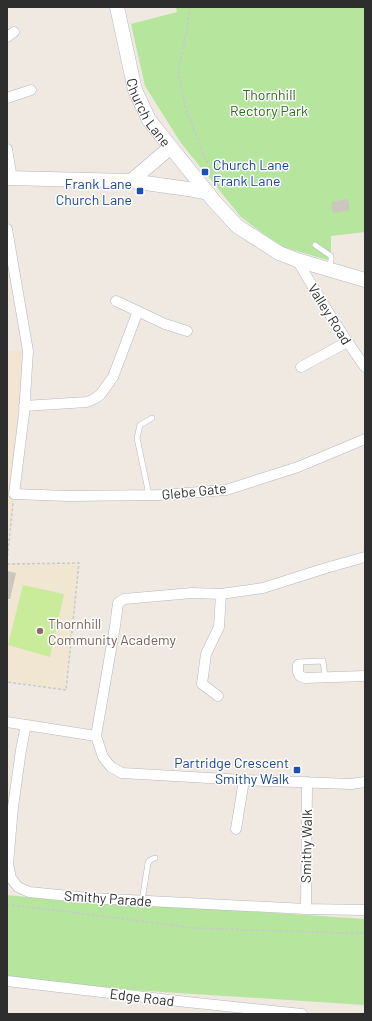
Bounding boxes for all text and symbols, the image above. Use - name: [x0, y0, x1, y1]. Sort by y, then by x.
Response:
- street label: Church Lane: [124, 76, 175, 150]
- park label: Thornhill Rectory Park: [230, 86, 308, 119]
- place label: Church Lane Frank Lane: [213, 156, 289, 189]
- marker: Church Lane Frank Lane: [200, 167, 210, 177]
- place label: Frank Lane Church Lane: [56, 175, 132, 208]
- marker: Frank Lane Church Lane: [135, 186, 145, 196]
- street label: Valley Road: [305, 280, 355, 348]
- street label: Glebe Gate: [161, 479, 227, 503]
- place label: Thornhill Community Academy: [48, 615, 177, 648]
- marker: Thornhill Community Academy: [35, 626, 45, 636]
- place label: Partridge Crescent Smithy Walk: [174, 754, 289, 787]
- marker: Partridge Crescent Smithy Walk: [292, 765, 302, 775]
- street label: Smithy Walk: [297, 809, 315, 883]
- street label: Smithy Parade: [64, 886, 152, 910]
- street label: Edge Road: [109, 985, 175, 1009]

